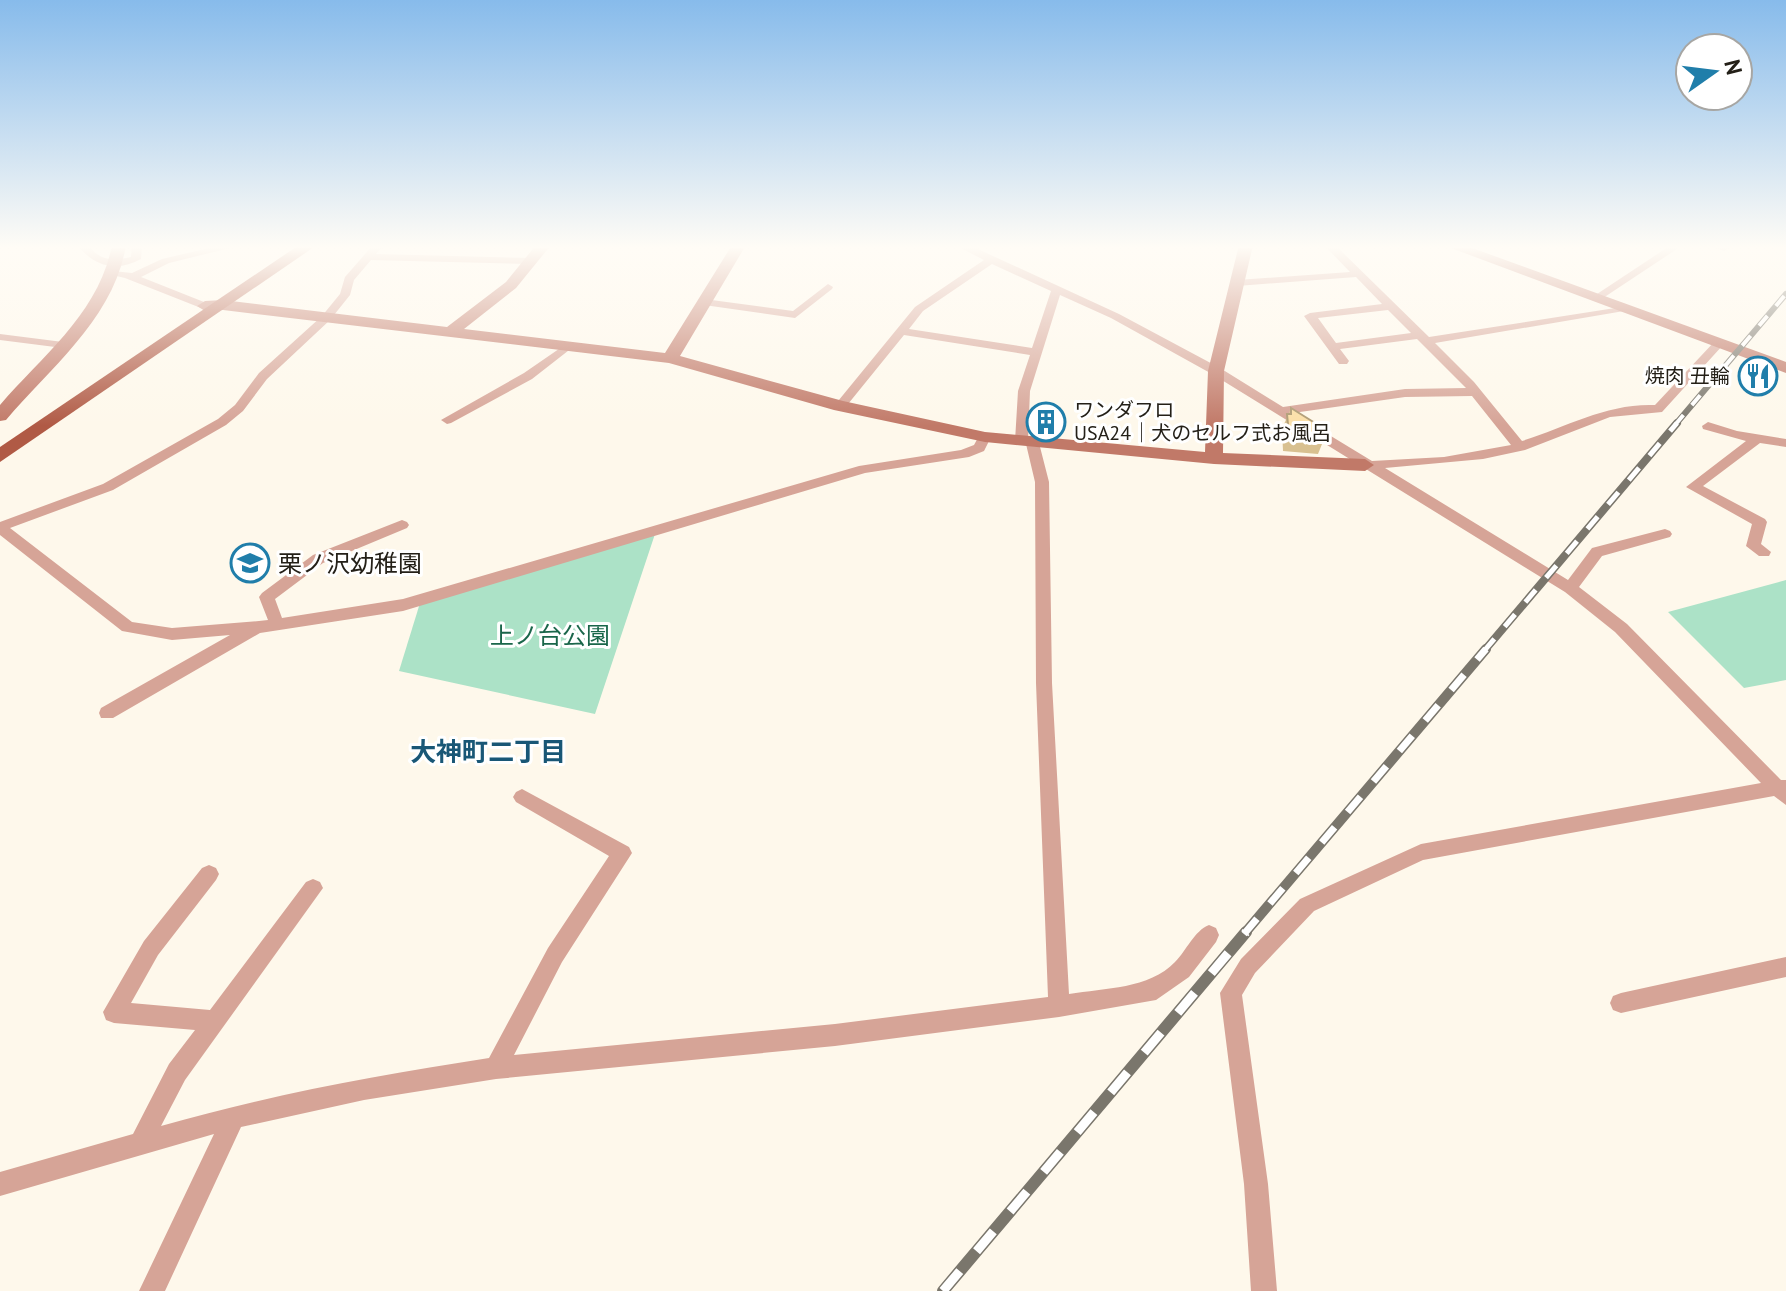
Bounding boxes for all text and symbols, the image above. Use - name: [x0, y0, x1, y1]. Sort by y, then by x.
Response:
- north arrow: [1674, 32, 1754, 112]
- text: N: [1718, 57, 1749, 78]
- restaurant icon: 焼肉 丑輪: [1737, 355, 1779, 397]
- place label: 焼肉 丑輪: [1645, 363, 1730, 389]
- place label: ワンダフロ USA24｜犬のセルフ式お風呂: [1074, 397, 1331, 446]
- building icon: ワンダフロ USA24｜犬のセルフ式お風呂: [1025, 401, 1067, 443]
- school or university icon: 栗ノ沢幼稚園: [229, 542, 271, 584]
- place label: 栗ノ沢幼稚園: [278, 548, 422, 579]
- park label: 上ノ台公園: [490, 620, 610, 651]
- district label: 大神町二丁目: [410, 735, 566, 768]

